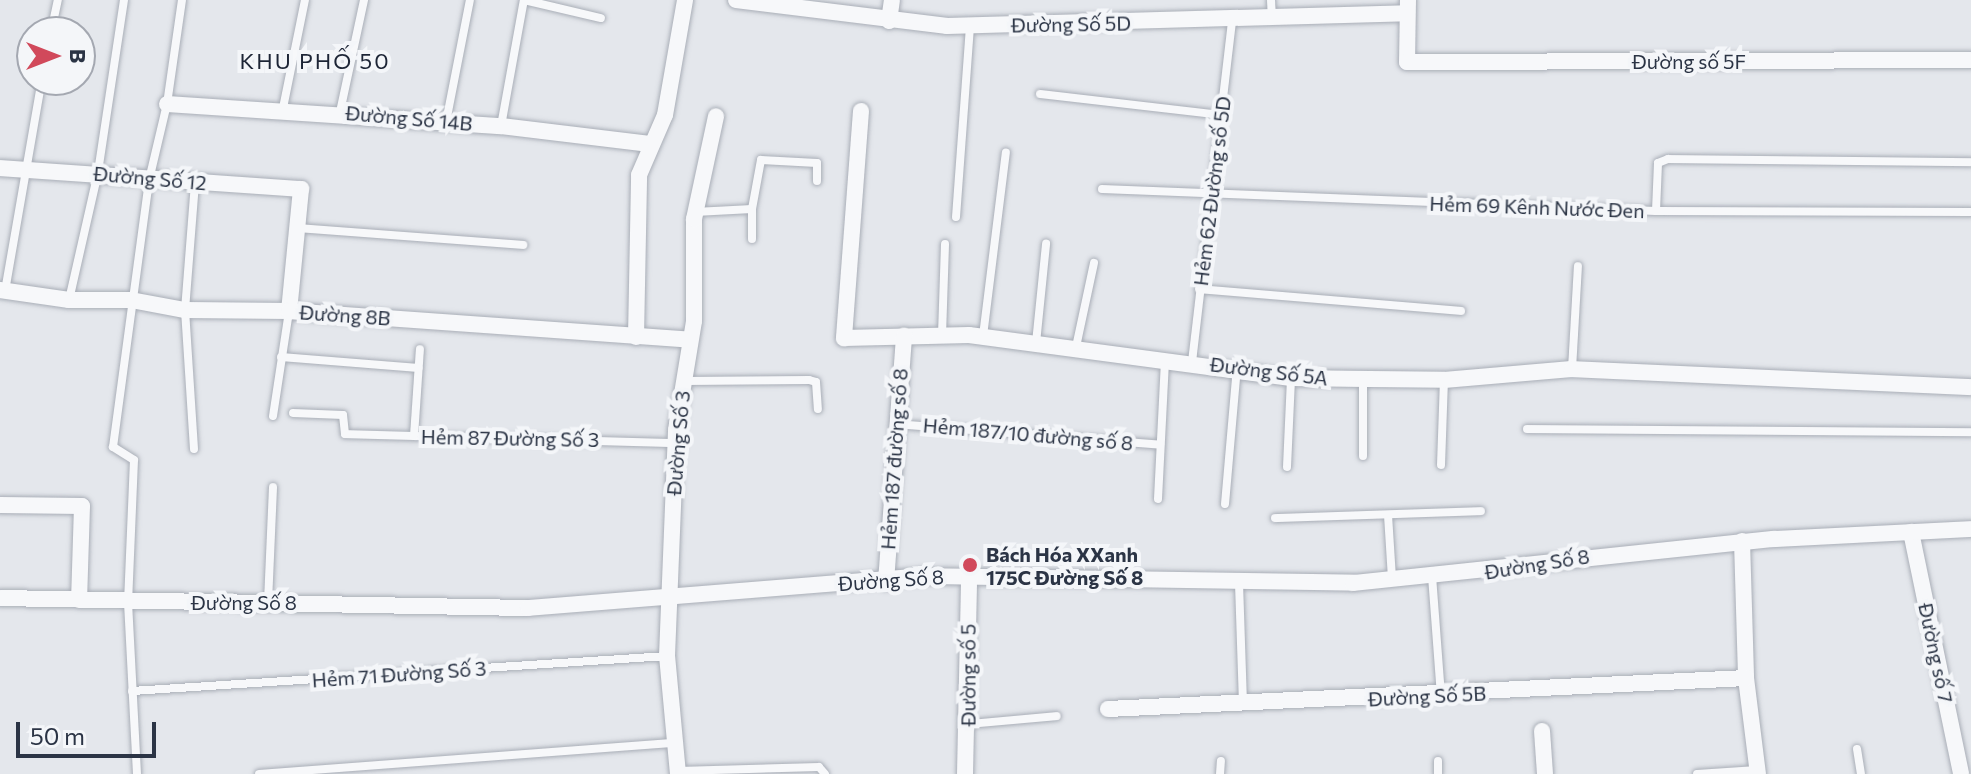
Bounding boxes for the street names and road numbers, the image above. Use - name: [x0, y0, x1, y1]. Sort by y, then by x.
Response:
- street label: Đường Số 5D: [1011, 11, 1131, 37]
- street label: Đường số 5F: [1632, 49, 1746, 73]
- street label: Hẻm 62 Đường số 5D: [1188, 95, 1236, 287]
- street label: Đường Số 14B: [345, 101, 473, 135]
- street label: Đường Số 12: [93, 161, 207, 195]
- street label: Hẻm 69 Kênh Nước Đen: [1429, 191, 1645, 223]
- street label: Đường 8B: [299, 300, 391, 330]
- street label: Đường Số 5A: [1209, 352, 1329, 390]
- street label: Hẻm 187 đường số 8: [876, 367, 912, 551]
- street label: Đường Số 3: [661, 390, 695, 496]
- street label: Hẻm 187/10 đường số 8: [922, 413, 1134, 455]
- street label: Hẻm 87 Đường Số 3: [421, 424, 599, 452]
- street label: Đường Số 8: [1483, 544, 1591, 584]
- street label: Đường Số 8: [837, 564, 945, 596]
- street label: Đường Số 8: [191, 590, 297, 614]
- street label: Đường số 7: [1914, 601, 1958, 705]
- street label: Đường số 5: [956, 624, 980, 726]
- street label: Hẻm 71 Đường Số 3: [311, 656, 487, 692]
- street label: Đường Số 5B: [1367, 681, 1487, 711]

